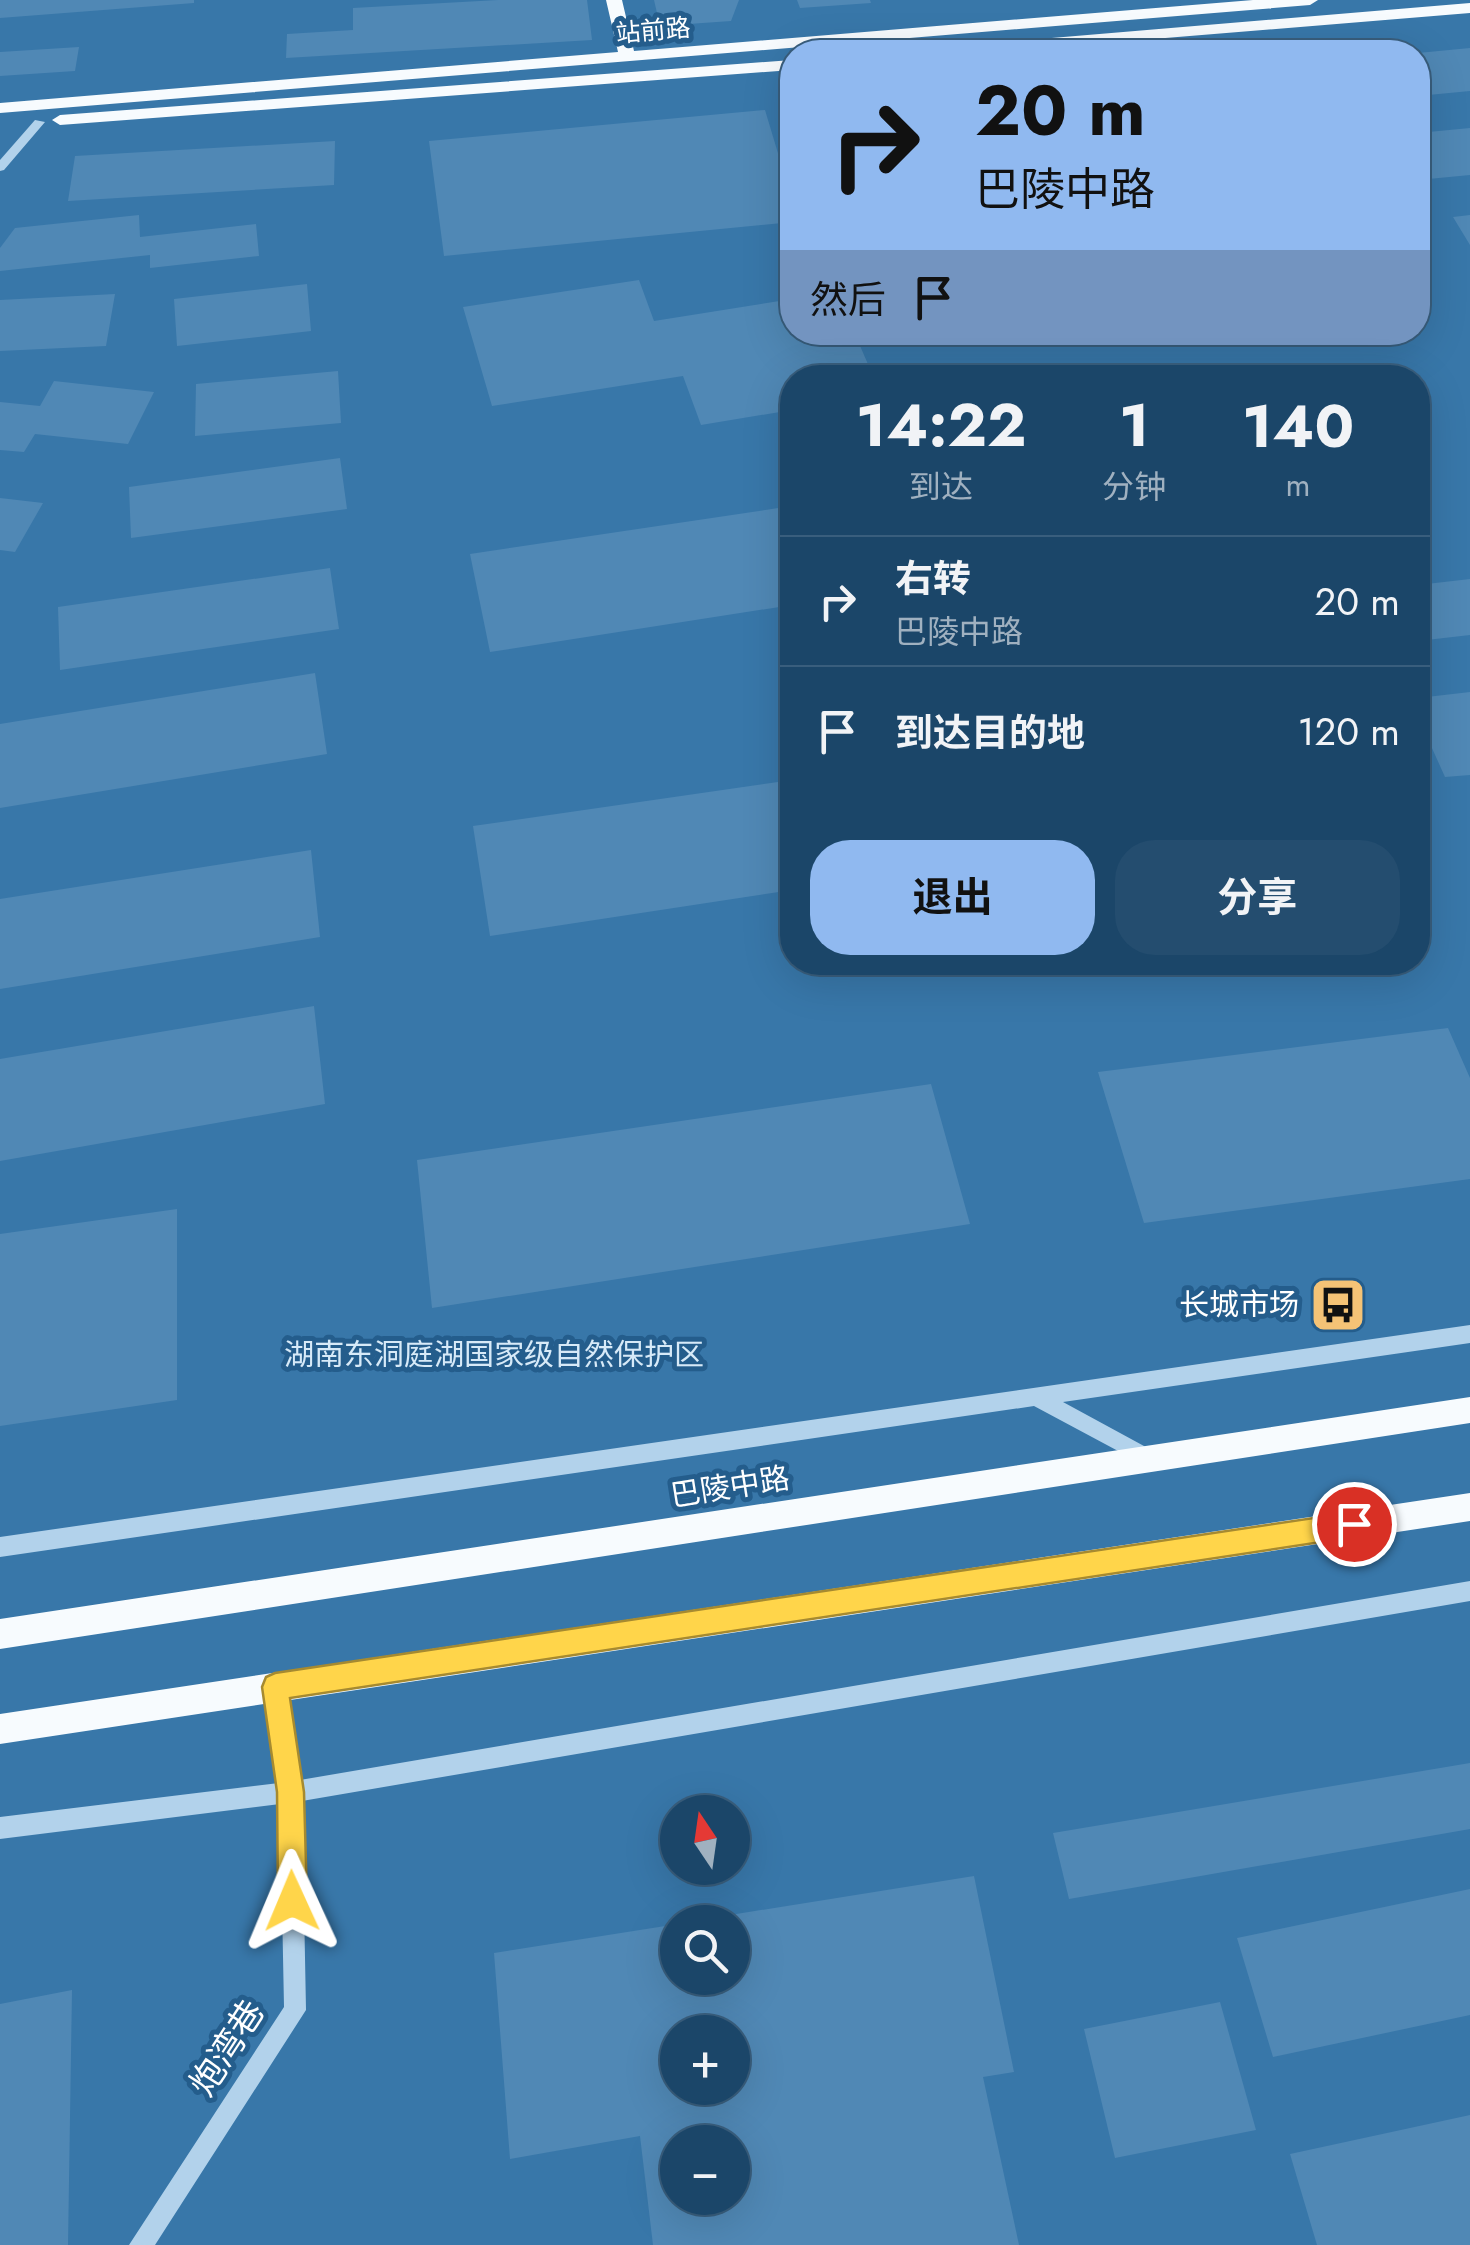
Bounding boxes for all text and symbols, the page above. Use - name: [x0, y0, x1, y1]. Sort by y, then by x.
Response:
- street label: 站前路: [614, 9, 692, 51]
- text: 20 m: [975, 60, 1146, 161]
- icon: right: [810, 80, 940, 210]
- text: 巴陵中路: [975, 157, 1155, 222]
- icon: arrive: [906, 270, 961, 325]
- text: 然后: [810, 272, 886, 327]
- text: 14:22: [856, 382, 1026, 469]
- text: 1: [1119, 382, 1149, 469]
- text: 140: [1242, 383, 1354, 470]
- text: m: [1286, 462, 1311, 508]
- text: 到达: [909, 464, 973, 510]
- text: 分钟: [1102, 464, 1166, 510]
- text: 右转: [895, 551, 971, 606]
- icon: right: [810, 574, 865, 629]
- text: 20 m: [1315, 574, 1400, 629]
- text: 巴陵中路: [895, 609, 1023, 655]
- icon: arrive: [810, 704, 865, 759]
- text: 120 m: [1297, 704, 1400, 759]
- text: 到达目的地: [895, 705, 1085, 760]
- button: 退出: [810, 840, 1095, 955]
- button: 分享: [1115, 840, 1400, 955]
- bus stop icon: 长城市场: [1308, 1275, 1368, 1335]
- place label: 长城市场: [1179, 1283, 1299, 1326]
- park label: 湖南东洞庭湖国家级自然保护区: [284, 1333, 704, 1376]
- street label: 巴陵中路: [667, 1456, 793, 1517]
- pin: [1312, 1482, 1397, 1567]
- icon: arrive: [1327, 1497, 1382, 1552]
- north arrow: [660, 1795, 750, 1885]
- map controls: [660, 1795, 750, 2215]
- position arrow: [240, 1849, 344, 1953]
- button: search: [660, 1905, 750, 1995]
- street label: 炮湾巷: [177, 1990, 277, 2106]
- button: +: [660, 2015, 750, 2105]
- button: −: [660, 2125, 750, 2215]

